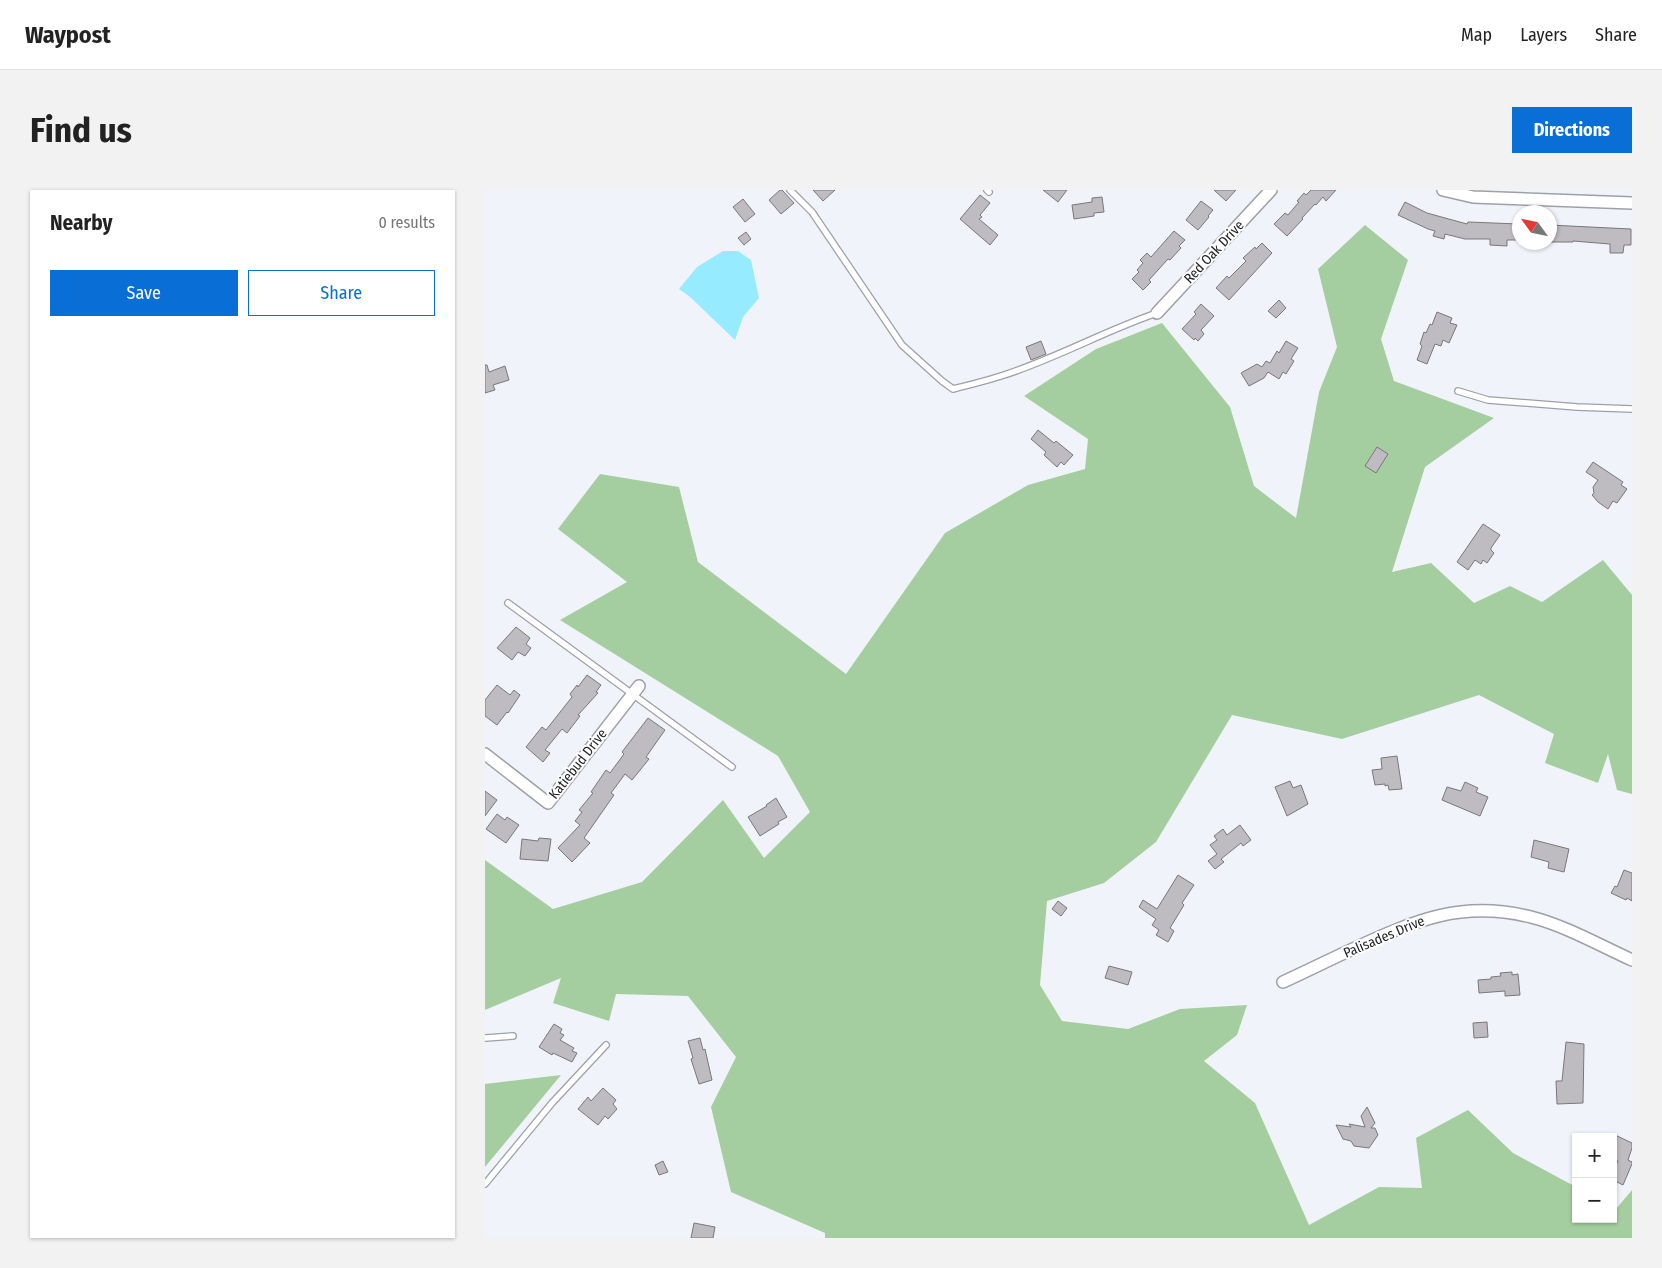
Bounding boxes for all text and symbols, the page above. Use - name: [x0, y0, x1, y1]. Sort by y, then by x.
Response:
- text: Waypost: [25, 21, 111, 49]
- text: Map: [1461, 24, 1492, 46]
- text: Layers: [1520, 24, 1567, 46]
- text: Share: [1595, 24, 1637, 46]
- button: Directions: [1512, 107, 1632, 153]
- text: Find us: [30, 109, 132, 151]
- north arrow: [1512, 205, 1557, 250]
- text: Nearby: [50, 210, 112, 236]
- text: 0 results: [378, 213, 435, 232]
- street label: Red Oak Drive: [1180, 217, 1248, 287]
- button: Save: [50, 270, 238, 316]
- button: Share: [248, 270, 435, 316]
- street label: Katiebud Drive: [545, 725, 611, 802]
- street label: Palisades Drive: [1341, 912, 1427, 962]
- map controls: [1572, 1133, 1617, 1223]
- button: +: [1572, 1133, 1617, 1178]
- button: −: [1572, 1178, 1617, 1223]

